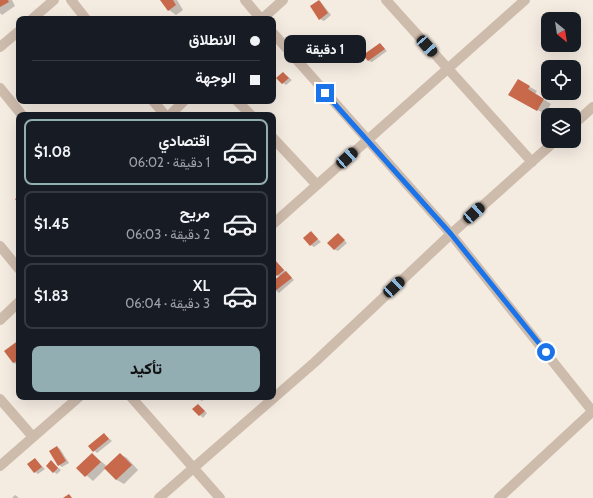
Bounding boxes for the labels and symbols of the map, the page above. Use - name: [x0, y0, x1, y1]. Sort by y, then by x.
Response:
- north arrow: [541, 12, 581, 52]
- car: [415, 33, 439, 59]
- callout: 1 دقيقة: [284, 35, 366, 63]
- route end: [316, 84, 334, 102]
- car: [334, 146, 360, 170]
- car: [461, 201, 487, 225]
- car: [381, 274, 407, 300]
- route start: [537, 343, 555, 361]

